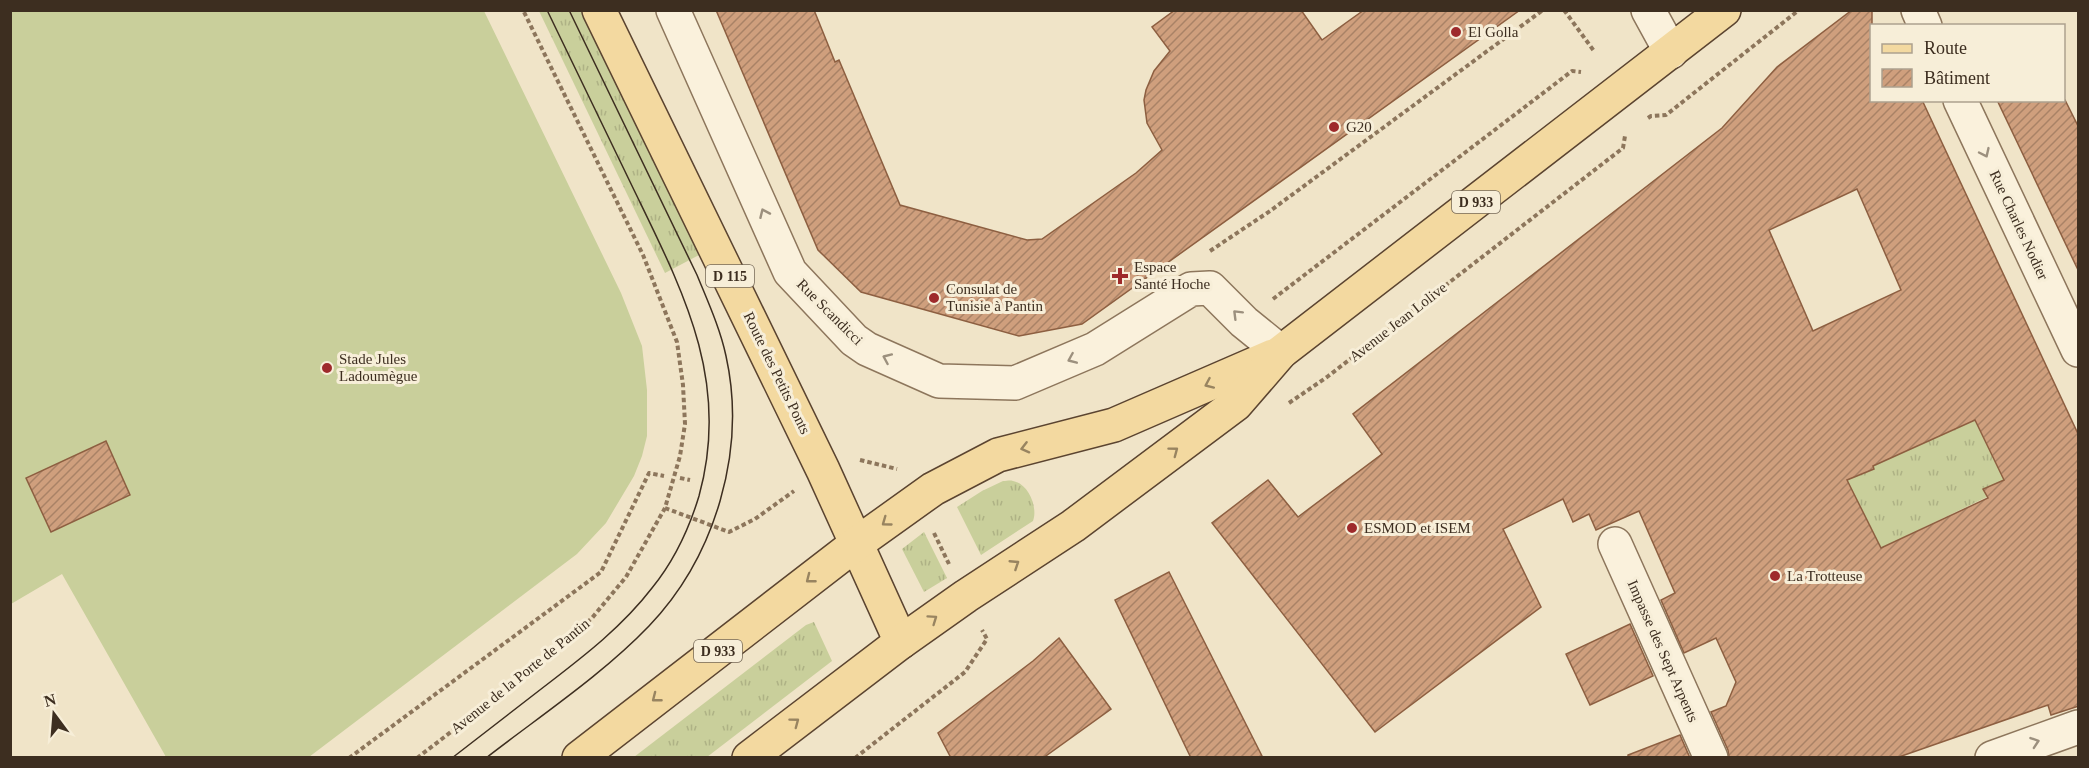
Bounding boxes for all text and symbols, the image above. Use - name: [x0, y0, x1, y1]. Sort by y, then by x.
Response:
- place label: El Golla: [1468, 24, 1519, 40]
- legend: [1870, 24, 2065, 102]
- marker: El Golla: [1449, 25, 1463, 39]
- text: Route: [1924, 38, 1967, 58]
- text: Bâtiment: [1924, 68, 1990, 88]
- place label: G20: [1346, 119, 1372, 135]
- marker: G20: [1327, 120, 1341, 134]
- one-way arrow: [1978, 147, 1990, 158]
- street label: Rue Charles Nodier: [1987, 168, 2051, 282]
- road number: D 933: [1452, 191, 1500, 213]
- one-way arrow: [759, 209, 771, 220]
- place label: Espace Santé Hoche: [1134, 259, 1211, 292]
- road number: D 115: [706, 265, 754, 287]
- marker: Espace Santé Hoche: [1111, 267, 1129, 285]
- street label: Rue Scandicci: [794, 276, 866, 348]
- street label: Avenue Jean Lolive: [1346, 279, 1450, 365]
- place label: Consulat de Tunisie à Pantin: [946, 281, 1043, 314]
- marker: Consulat de Tunisie à Pantin: [927, 291, 941, 305]
- street label: Route des Petits Ponts: [740, 309, 814, 437]
- one-way arrow: [1233, 311, 1244, 322]
- place label: Stade Jules Ladoumègue: [339, 351, 418, 384]
- one-way arrow: [1067, 351, 1078, 363]
- one-way arrow: [882, 353, 893, 365]
- marker: Stade Jules Ladoumègue: [320, 361, 334, 375]
- one-way arrow: [1204, 377, 1215, 389]
- one-way arrow: [1020, 440, 1030, 453]
- one-way arrow: [1167, 447, 1178, 458]
- one-way arrow: [882, 514, 893, 525]
- place label: ESMOD et ISEM: [1364, 520, 1471, 536]
- marker: ESMOD et ISEM: [1345, 521, 1359, 535]
- one-way arrow: [1008, 560, 1019, 571]
- place label: La Trotteuse: [1787, 568, 1863, 584]
- marker: La Trotteuse: [1768, 569, 1782, 583]
- one-way arrow: [806, 572, 817, 583]
- street label: Impasse des Sept Arpents: [1624, 578, 1702, 725]
- street label: Avenue de la Porte de Pantin: [448, 615, 593, 737]
- one-way arrow: [927, 615, 938, 626]
- road number: D 933: [694, 640, 742, 662]
- north arrow: [24, 684, 84, 744]
- text: N: [42, 690, 58, 710]
- one-way arrow: [651, 691, 662, 702]
- one-way arrow: [789, 718, 800, 729]
- one-way arrow: [2029, 737, 2040, 750]

